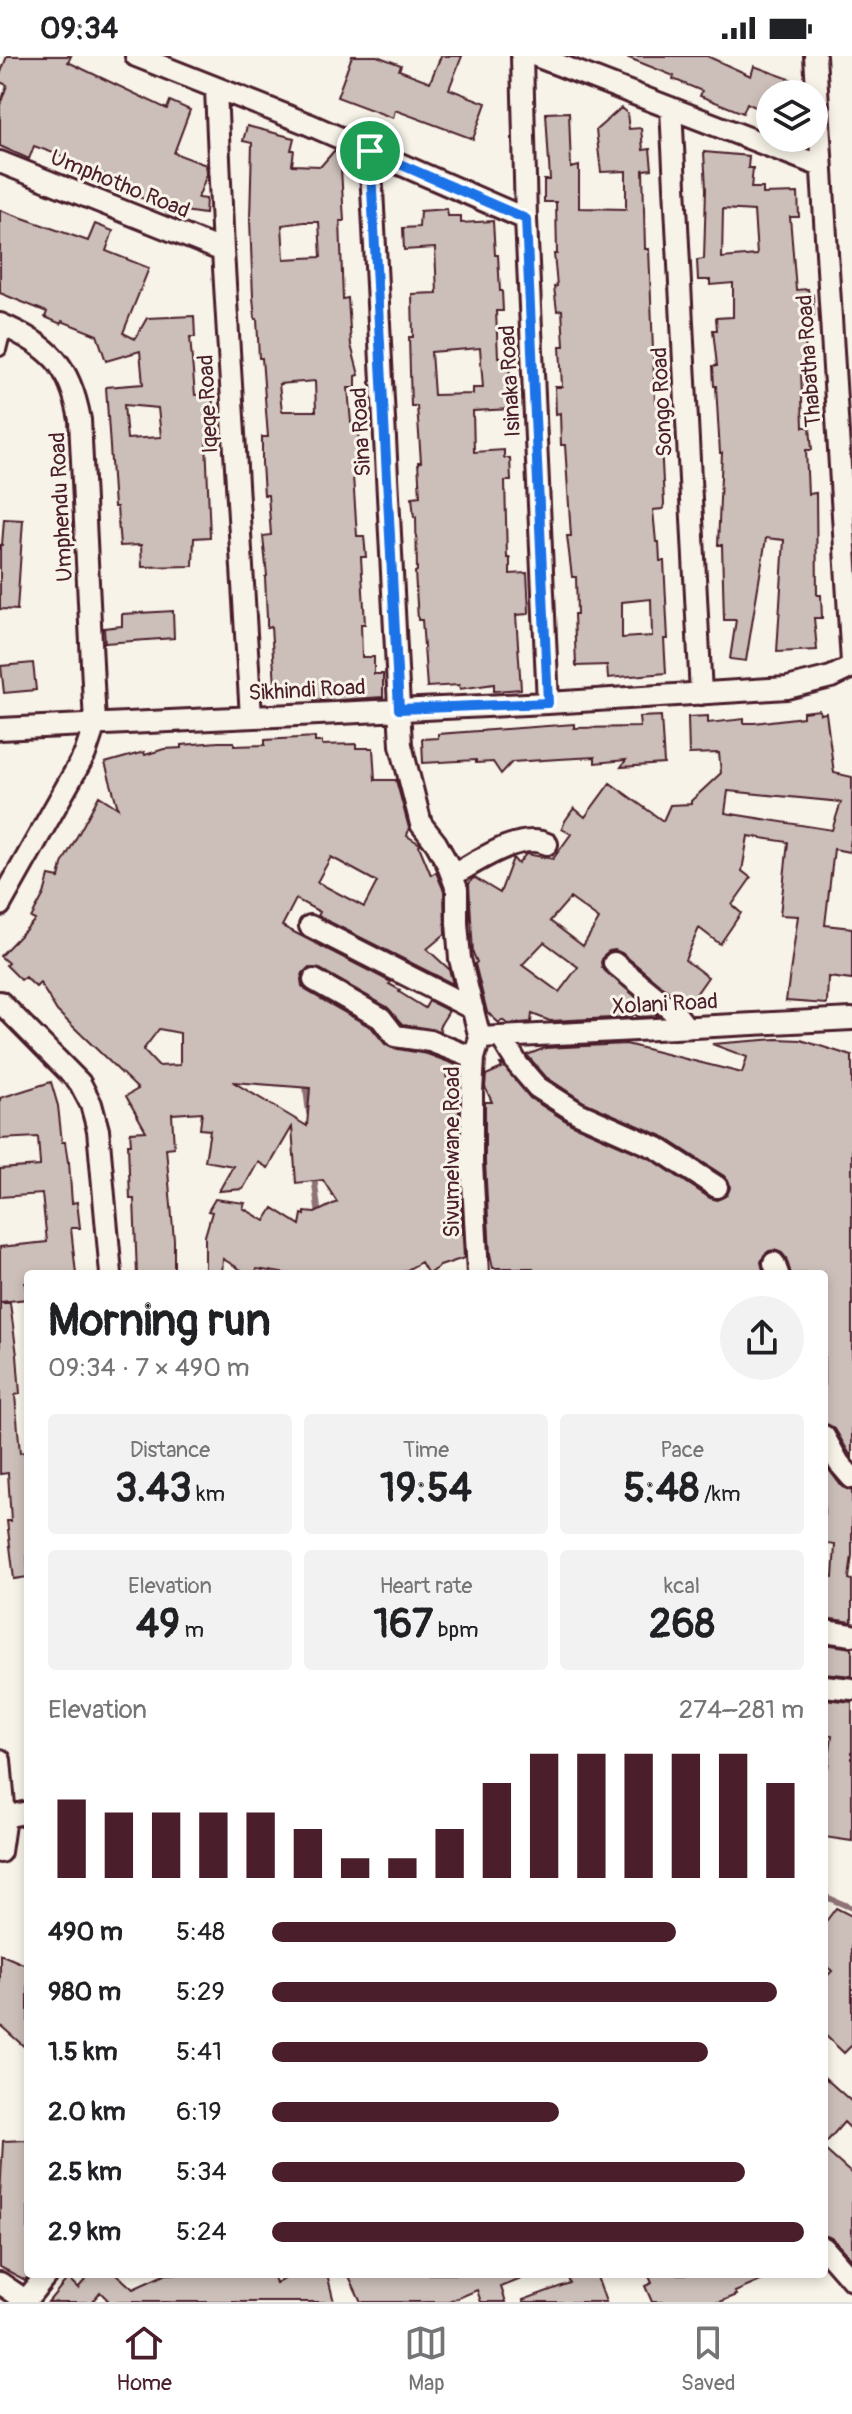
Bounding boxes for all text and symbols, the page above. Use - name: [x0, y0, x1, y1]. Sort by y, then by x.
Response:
- text: 09:34: [40, 10, 118, 47]
- map controls: [756, 80, 828, 152]
- button: layers: [756, 80, 828, 152]
- pin: [336, 117, 404, 185]
- icon: arrive: [348, 129, 392, 173]
- street label: Umphotho Road: [46, 143, 194, 225]
- street label: Thabatha Road: [790, 294, 828, 428]
- street label: Isinaka Road: [493, 324, 527, 438]
- street label: Songo Road: [645, 346, 679, 458]
- street label: Iqeqe Road: [191, 354, 225, 454]
- street label: Sina Road: [345, 387, 377, 477]
- street label: Umphendu Road: [43, 431, 79, 583]
- street label: Sikhindi Road: [248, 673, 366, 707]
- street label: Xolani Road: [611, 987, 719, 1021]
- street label: Sivumelwane Road: [438, 1066, 466, 1238]
- text: Morning run: [48, 1294, 271, 1349]
- button: share: [720, 1296, 804, 1380]
- text: 09:34 · 7 × 490 m: [48, 1352, 250, 1384]
- text: Distance: [130, 1436, 210, 1464]
- text: Time: [403, 1436, 449, 1464]
- text: Pace: [660, 1436, 704, 1464]
- text: 3.43: [115, 1464, 192, 1513]
- text: 19:54: [380, 1464, 472, 1513]
- text: 5:48: [623, 1464, 699, 1513]
- text: km: [192, 1480, 225, 1508]
- text: /km: [699, 1480, 741, 1508]
- text: Elevation: [128, 1572, 212, 1600]
- text: Heart rate: [380, 1572, 472, 1600]
- text: kcal: [664, 1572, 700, 1600]
- text: 49: [136, 1600, 180, 1649]
- text: 167: [373, 1600, 433, 1649]
- text: 268: [649, 1600, 715, 1649]
- text: m: [180, 1616, 204, 1644]
- text: bpm: [433, 1616, 479, 1644]
- text: Elevation: [48, 1694, 147, 1726]
- text: 274–281 m: [679, 1694, 804, 1726]
- text: 490 m: [48, 1916, 123, 1948]
- text: 5:48: [176, 1916, 225, 1948]
- text: 980 m: [48, 1976, 121, 2008]
- text: 5:29: [176, 1976, 225, 2008]
- text: 1.5 km: [48, 2036, 118, 2068]
- text: 5:41: [176, 2036, 222, 2068]
- text: 2.0 km: [48, 2096, 126, 2128]
- text: 6:19: [176, 2096, 222, 2128]
- text: 2.5 km: [48, 2156, 122, 2188]
- text: 5:34: [176, 2156, 227, 2188]
- text: 2.9 km: [48, 2216, 121, 2248]
- text: 5:24: [176, 2216, 227, 2248]
- tab: Home: [116, 2321, 172, 2397]
- tab: Map: [404, 2321, 448, 2397]
- tab: Saved: [681, 2321, 736, 2397]

